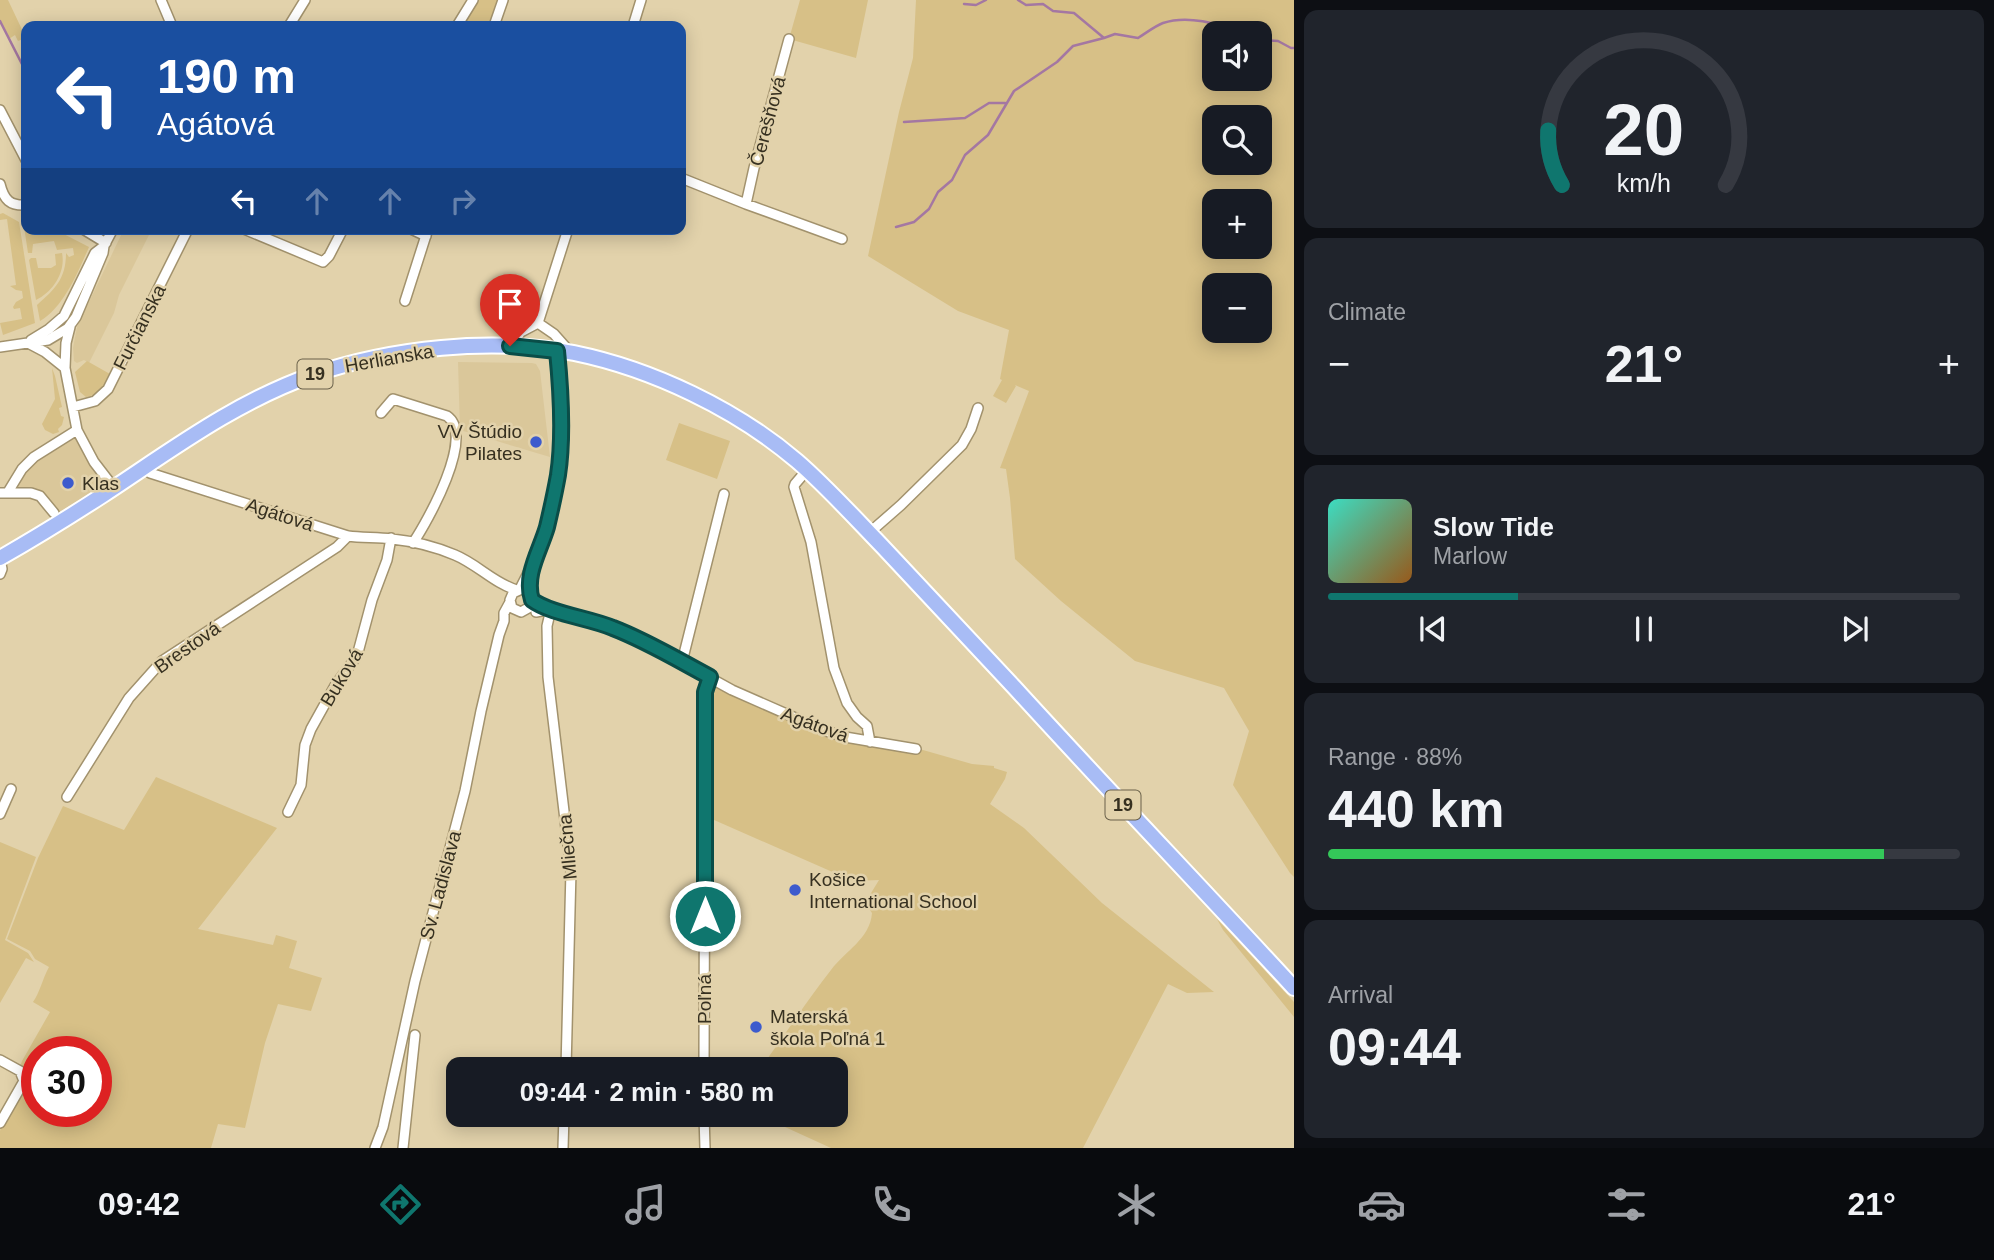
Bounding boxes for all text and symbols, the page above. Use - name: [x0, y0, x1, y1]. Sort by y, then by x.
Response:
- map controls: [1202, 21, 1272, 343]
- button: sound: [1202, 21, 1272, 91]
- icon: left: [42, 49, 133, 140]
- text: 190 m: [157, 49, 296, 103]
- street label: Čerešňová: [745, 74, 790, 168]
- text: 20: [1604, 89, 1684, 170]
- button: search: [1202, 105, 1272, 175]
- text: Agátová: [157, 106, 274, 142]
- text: km/h: [1617, 169, 1671, 197]
- icon: left: [225, 182, 263, 220]
- icon: ahead: [298, 182, 336, 220]
- icon: ahead: [371, 182, 409, 220]
- icon: right: [444, 182, 482, 220]
- button: +: [1202, 189, 1272, 259]
- button: −: [1202, 273, 1272, 343]
- pin: [480, 274, 540, 346]
- street label: Furčianska: [109, 281, 170, 373]
- icon: arrive: [491, 285, 529, 323]
- text: Climate: [1328, 299, 1406, 325]
- text: 21°: [1605, 335, 1683, 393]
- street label: Herlianska: [343, 340, 436, 377]
- text: −: [1328, 343, 1350, 385]
- text: +: [1938, 343, 1960, 385]
- road number: 19: [298, 360, 332, 388]
- place label: VV Štúdio Pilates: [438, 421, 522, 464]
- marker: VV Štúdio Pilates: [528, 434, 544, 450]
- place label: Klas: [82, 473, 119, 494]
- marker: Klas: [60, 475, 76, 491]
- street label: Agátová: [243, 494, 317, 535]
- text: Slow Tide: [1433, 512, 1554, 542]
- text: Marlow: [1433, 543, 1507, 569]
- icon: previous: [1414, 610, 1452, 648]
- icon: pause: [1625, 610, 1663, 648]
- icon: next: [1836, 610, 1874, 648]
- street label: Brestová: [151, 617, 224, 678]
- street label: Buková: [316, 644, 367, 710]
- street label: Agátová: [778, 703, 852, 746]
- text: Range · 88%: [1328, 744, 1462, 770]
- text: 440 km: [1328, 780, 1504, 838]
- road number: 19: [1106, 790, 1140, 820]
- street label: Mliečna: [554, 813, 581, 880]
- street label: Sv. Ladislava: [416, 828, 465, 942]
- place label: Košice International School: [809, 869, 977, 912]
- position arrow: [668, 879, 742, 953]
- marker: Košice International School: [787, 882, 803, 898]
- street label: Poľná: [694, 974, 715, 1024]
- text: Arrival: [1328, 982, 1393, 1008]
- place label: Materská škola Poľná 1: [770, 1006, 885, 1049]
- text: 09:44: [1328, 1018, 1461, 1076]
- marker: Materská škola Poľná 1: [748, 1019, 764, 1035]
- speed limit sign: 30: [21, 1036, 112, 1127]
- text: 09:44 · 2 min · 580 m: [520, 1077, 774, 1107]
- icon: directions: [376, 1180, 425, 1229]
- icon: music: [621, 1180, 670, 1229]
- icon: phone: [867, 1180, 916, 1229]
- icon: climate: [1112, 1180, 1161, 1229]
- icon: car: [1357, 1180, 1406, 1229]
- icon: filters: [1602, 1180, 1651, 1229]
- text: 09:42: [98, 1186, 180, 1222]
- text: 21°: [1847, 1186, 1896, 1222]

